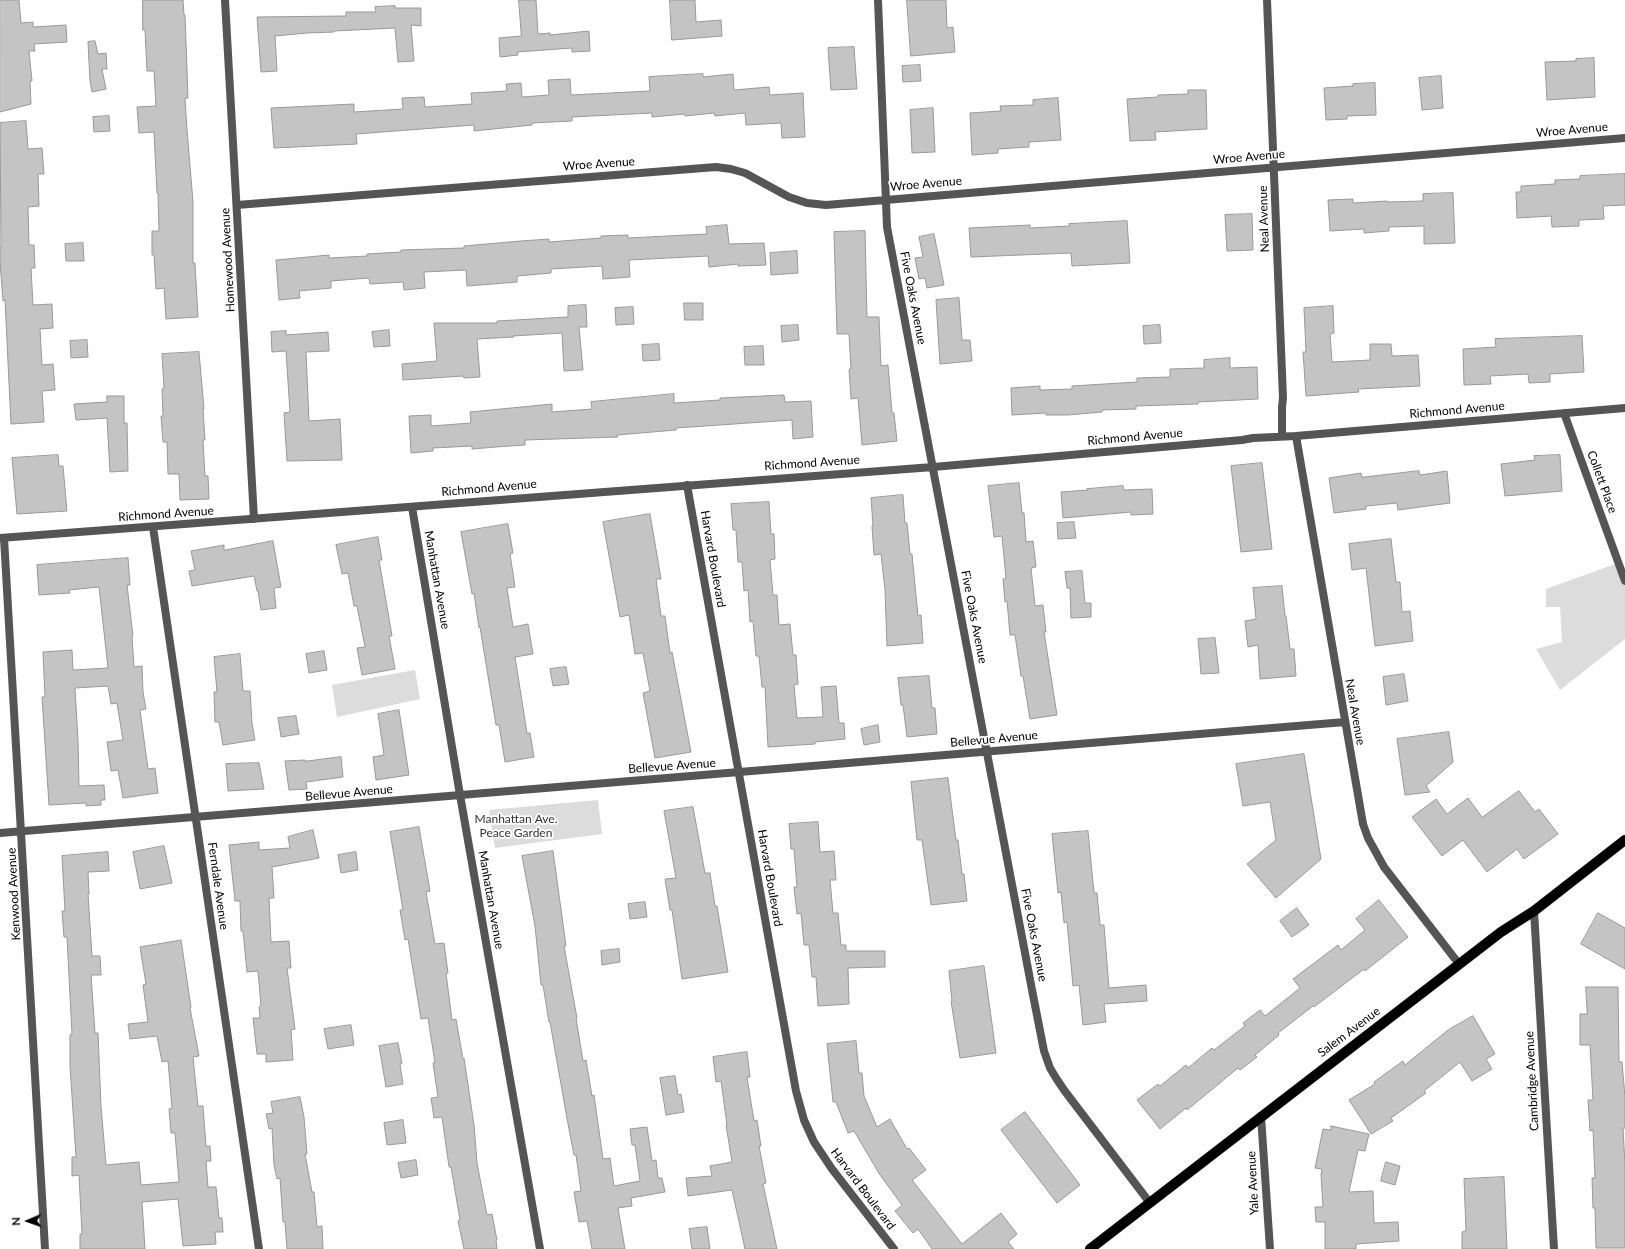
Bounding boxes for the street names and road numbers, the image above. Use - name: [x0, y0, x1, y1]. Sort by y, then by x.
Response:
- street label: Wroe Avenue: [1536, 120, 1608, 140]
- street label: Wroe Avenue: [1213, 147, 1285, 167]
- street label: Wroe Avenue: [563, 154, 635, 174]
- street label: Wroe Avenue: [890, 174, 962, 194]
- street label: Neal Avenue: [1256, 185, 1272, 253]
- street label: Homewood Avenue: [218, 207, 238, 313]
- street label: Five Oaks Avenue: [897, 250, 929, 346]
- street label: Richmond Avenue: [1409, 399, 1505, 421]
- street label: Richmond Avenue: [1087, 426, 1183, 448]
- street label: Collett Place: [1584, 449, 1620, 515]
- street label: Richmond Avenue: [764, 452, 860, 474]
- street label: Richmond Avenue: [441, 477, 537, 499]
- street label: Richmond Avenue: [118, 503, 214, 525]
- street label: Harvard Boulevard: [697, 509, 729, 609]
- street label: Manhattan Avenue: [421, 530, 453, 630]
- street label: Five Oaks Avenue: [958, 569, 990, 665]
- street label: Neal Avenue: [1342, 678, 1368, 746]
- street label: Bellevue Avenue: [950, 728, 1038, 750]
- street label: Bellevue Avenue: [628, 756, 716, 776]
- street label: Bellevue Avenue: [305, 782, 393, 804]
- street label: Harvard Boulevard: [754, 828, 786, 928]
- street label: Ferndale Avenue: [205, 841, 231, 931]
- street label: Kenwood Avenue: [4, 847, 24, 941]
- street label: Manhattan Avenue: [475, 850, 507, 950]
- street label: Five Oaks Avenue: [1018, 887, 1050, 983]
- street label: Salem Avenue: [1315, 1004, 1383, 1060]
- street label: Cambridge Avenue: [1522, 1031, 1542, 1131]
- street label: Harvard Boulevard: [828, 1145, 898, 1233]
- street label: Yale Avenue: [1244, 1151, 1262, 1215]

